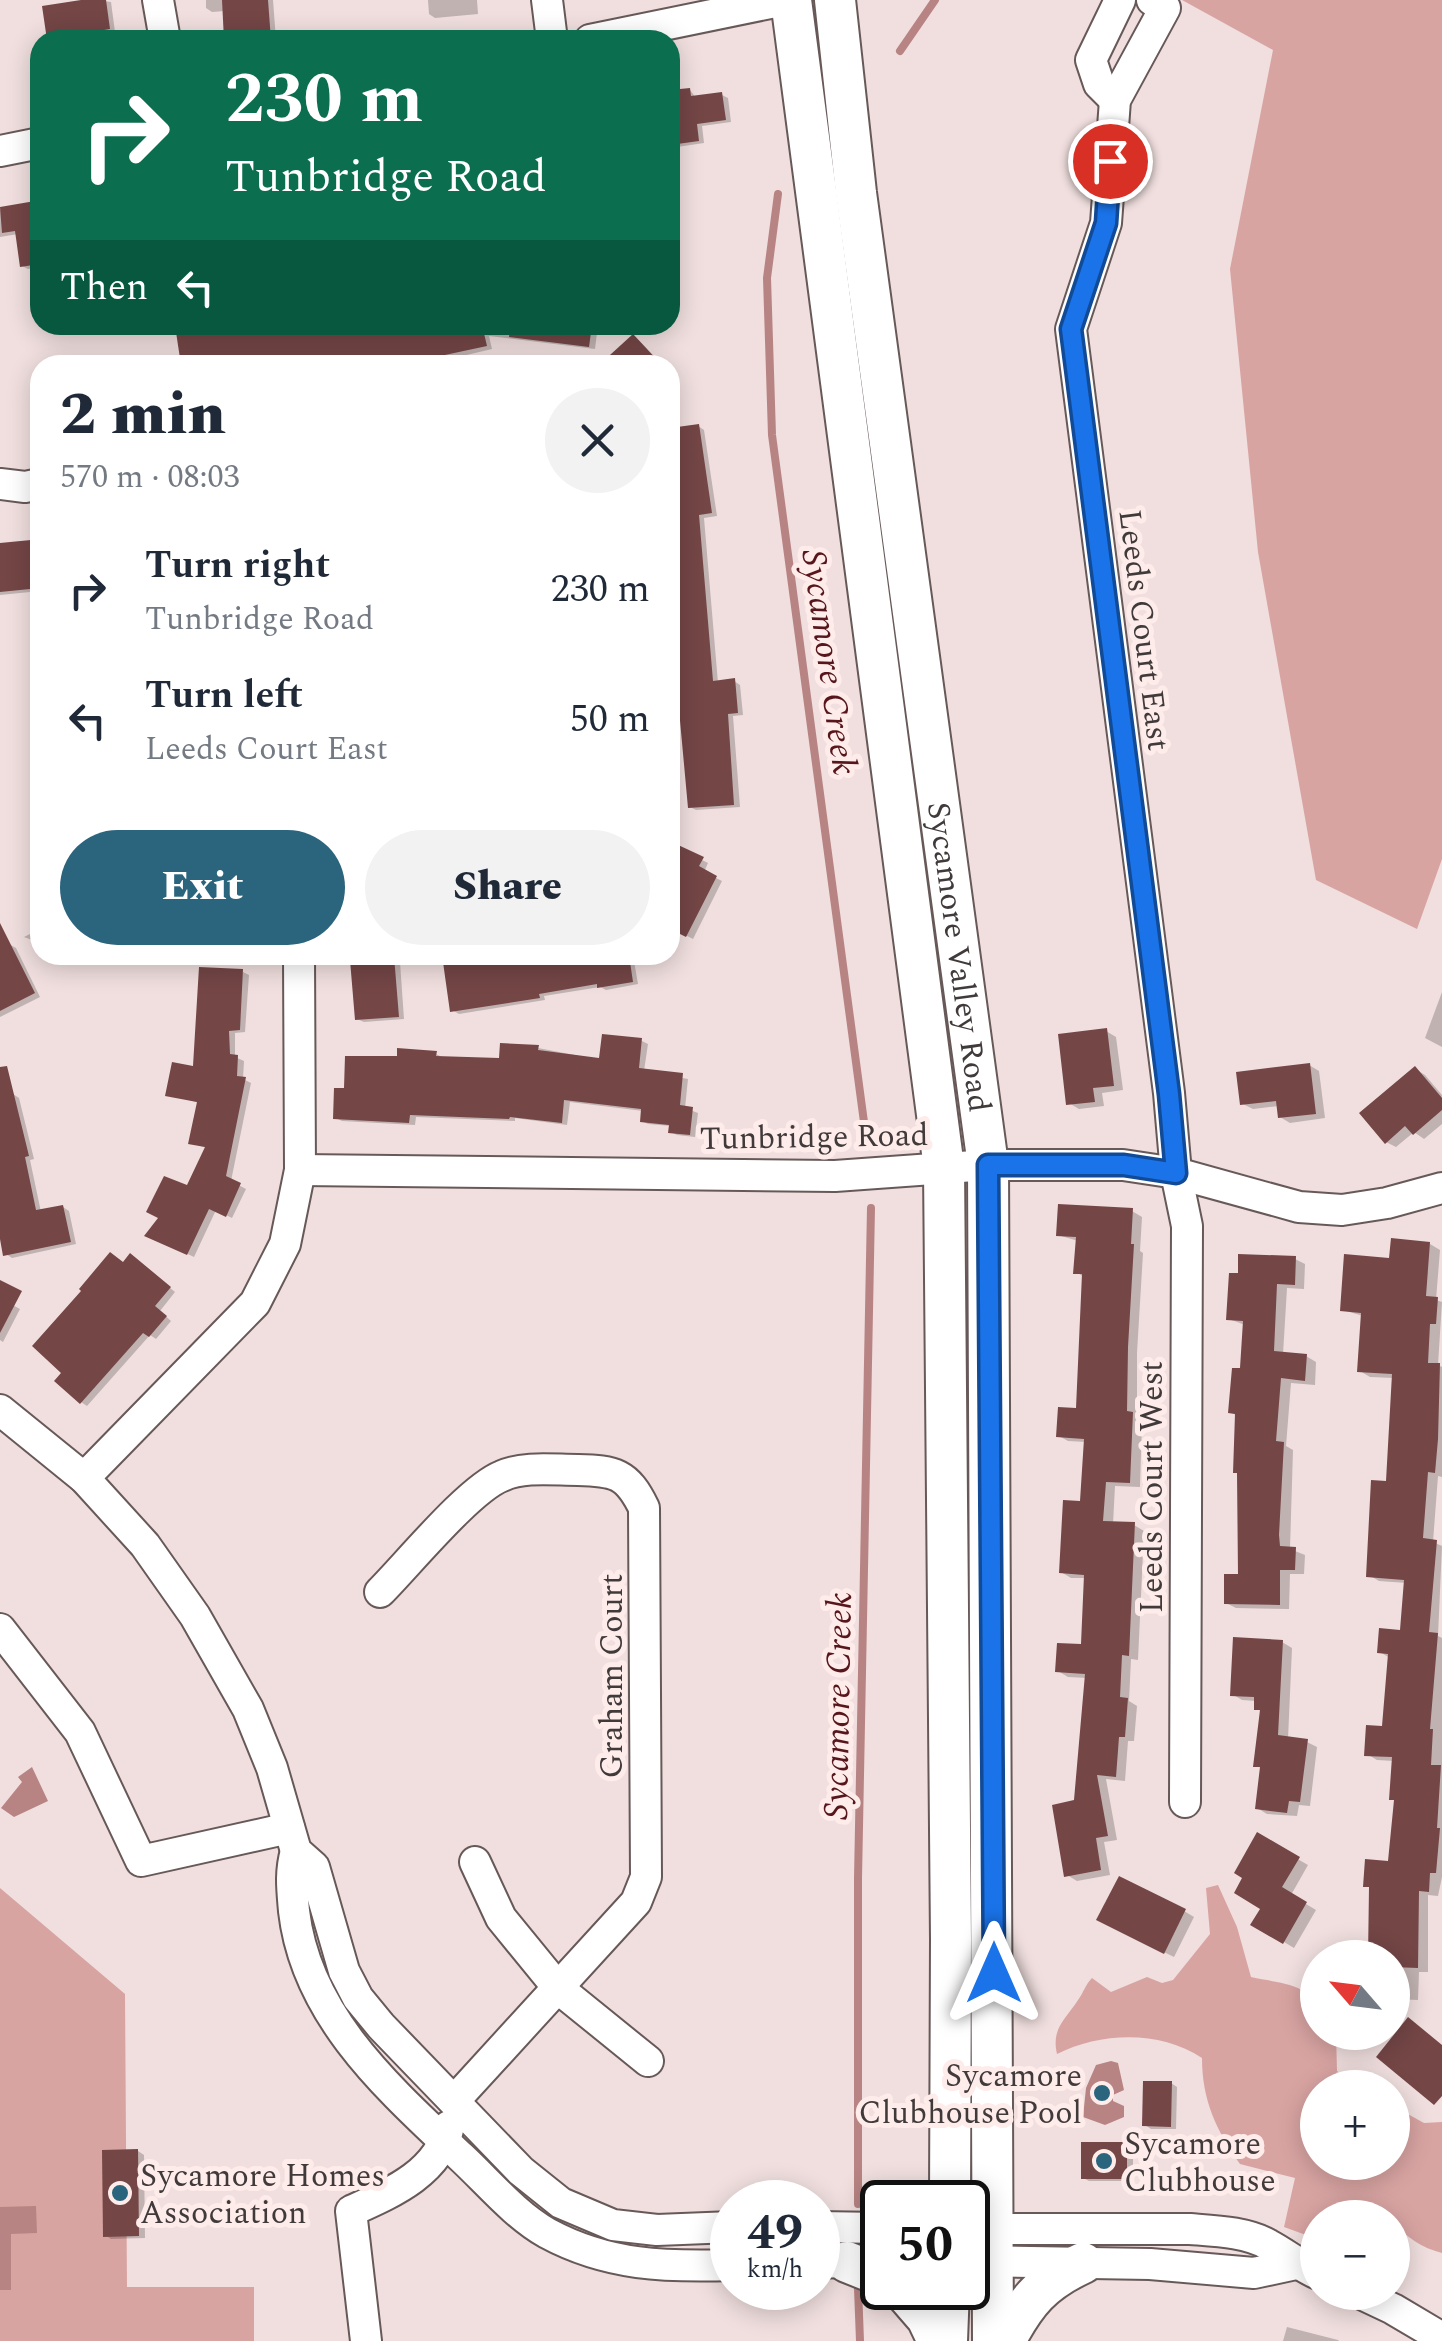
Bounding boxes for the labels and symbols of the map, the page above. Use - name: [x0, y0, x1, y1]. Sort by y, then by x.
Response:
- pin: [1068, 119, 1153, 204]
- street label: Leeds Court East: [1104, 507, 1183, 754]
- water label: Sycamore Creek: [786, 546, 871, 778]
- street label: Sycamore Valley Road: [913, 799, 1004, 1115]
- street label: Tunbridge Road: [699, 1111, 929, 1164]
- street label: Leeds Court West: [1128, 1361, 1177, 1613]
- street label: Graham Court: [588, 1573, 637, 1779]
- water label: Sycamore Creek: [810, 1592, 867, 1820]
- position arrow: [942, 1921, 1046, 2025]
- north arrow: [1300, 1940, 1410, 2050]
- place label: Sycamore Clubhouse Pool: [858, 2052, 1082, 2138]
- marker: Sycamore Clubhouse Pool: [1091, 2082, 1113, 2104]
- place label: Sycamore Clubhouse: [1124, 2120, 1276, 2206]
- marker: Sycamore Clubhouse: [1093, 2150, 1115, 2172]
- place label: Sycamore Homes Association: [140, 2152, 385, 2238]
- speed limit sign: 50: [860, 2180, 990, 2310]
- marker: Sycamore Homes Association: [109, 2182, 131, 2204]

